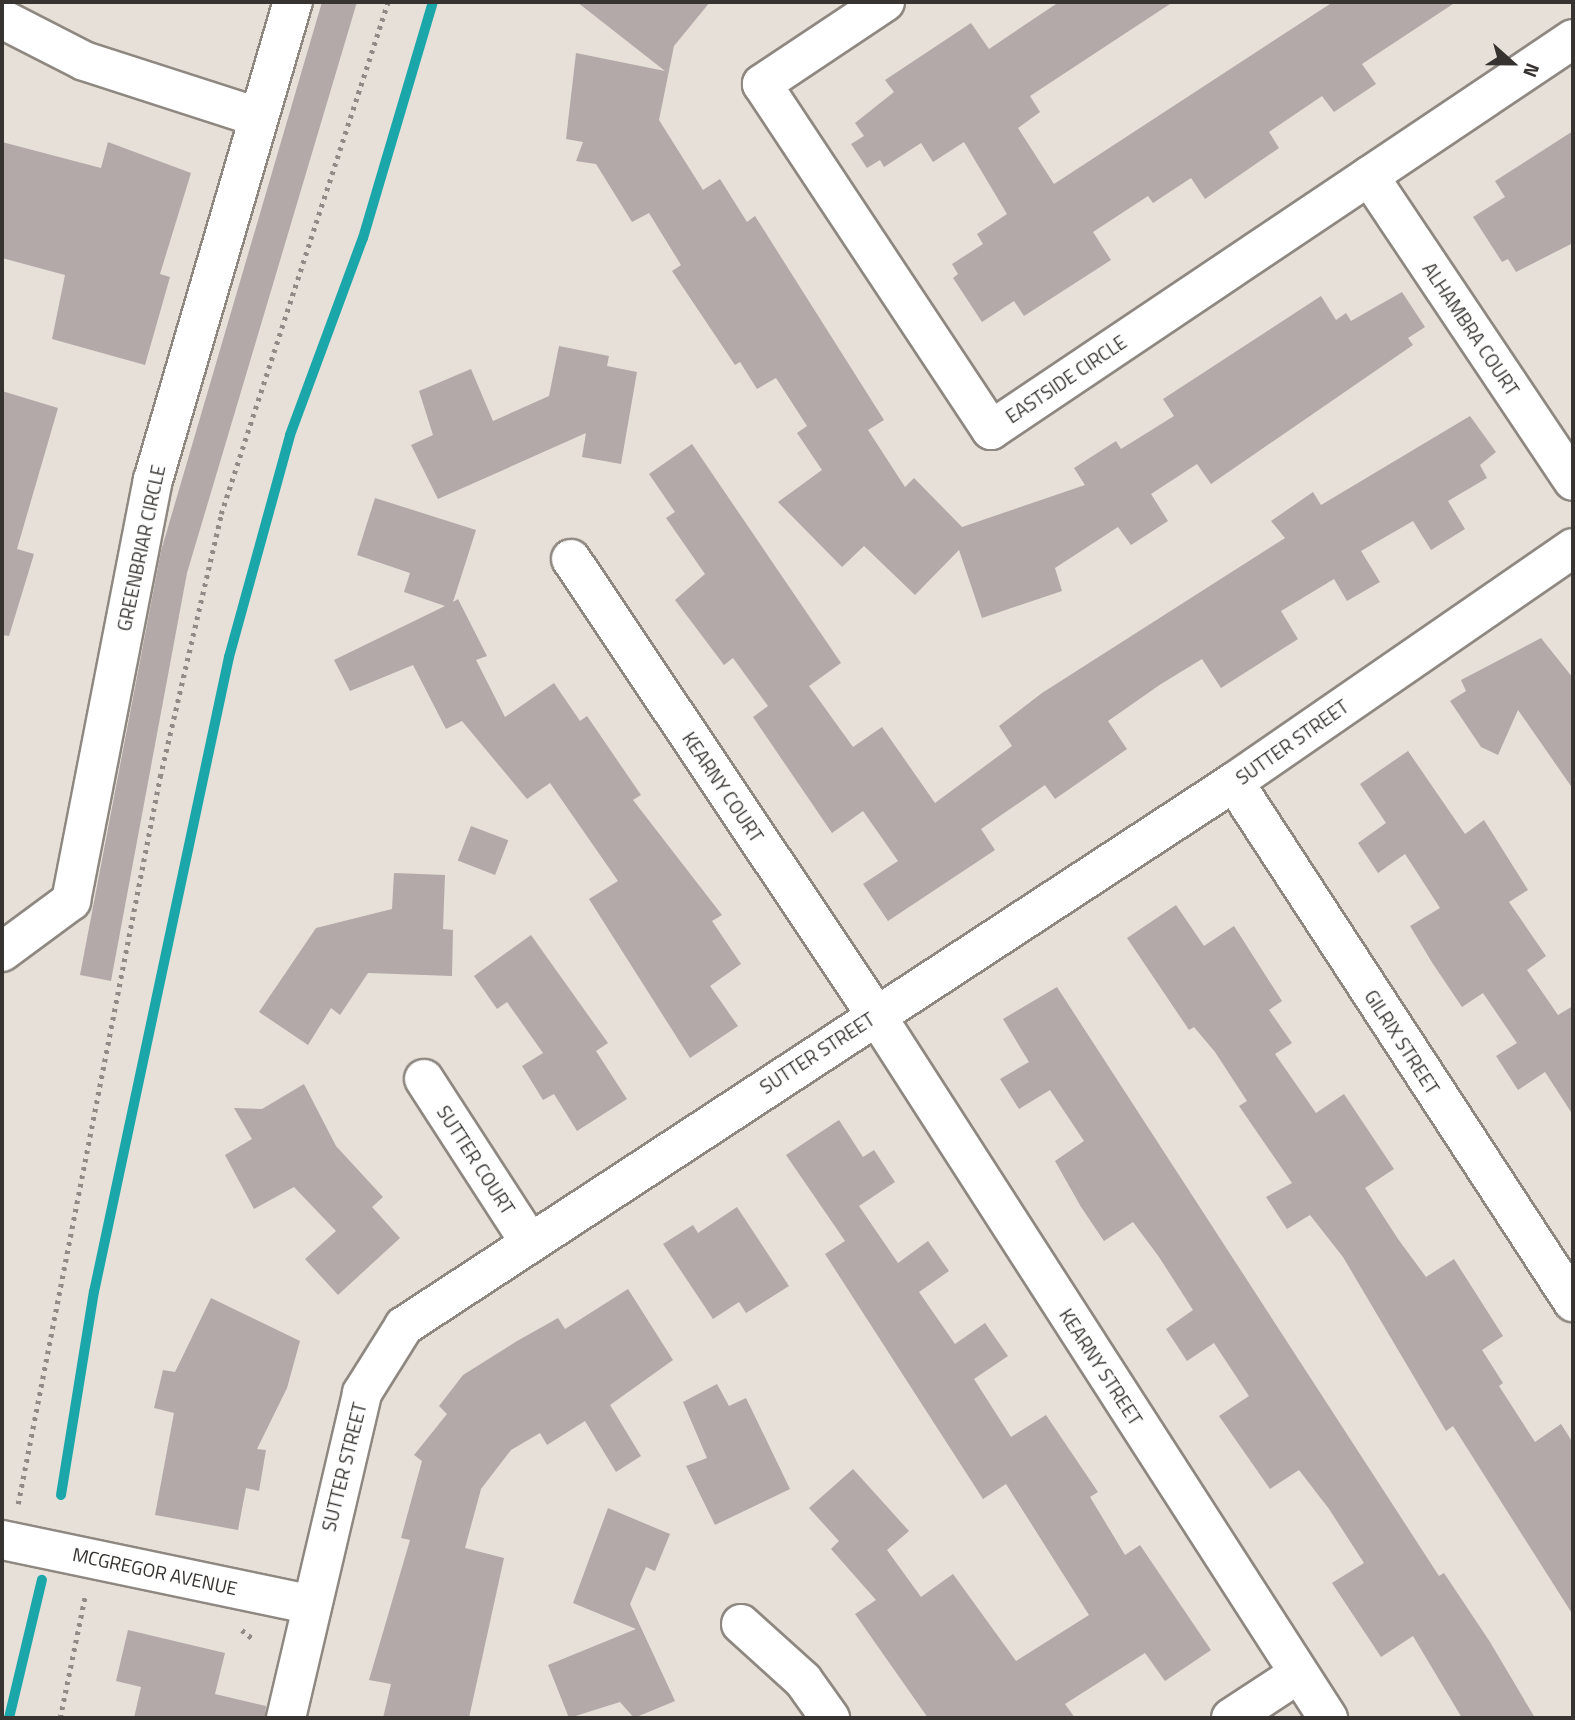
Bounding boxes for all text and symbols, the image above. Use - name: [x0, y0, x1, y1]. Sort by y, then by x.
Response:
- north arrow: [1477, 28, 1547, 98]
- text: N: [1516, 59, 1548, 82]
- street label: ALHAMBRA COURT: [1418, 258, 1524, 400]
- street label: EASTSIDE CIRCLE: [1001, 330, 1131, 428]
- street label: GREENBRIAR CIRCLE: [112, 463, 170, 633]
- street label: SUTTER STREET: [1231, 695, 1353, 789]
- street label: KEARNY COURT: [678, 728, 768, 846]
- street label: GILRIX STREET: [1360, 986, 1444, 1098]
- street label: SUTTER STREET: [755, 1008, 879, 1098]
- street label: SUTTER COURT: [432, 1101, 520, 1219]
- street label: KEARNY STREET: [1055, 1304, 1147, 1430]
- street label: SUTTER STREET: [317, 1400, 371, 1534]
- street label: MCGREGOR AVENUE: [71, 1542, 239, 1600]

